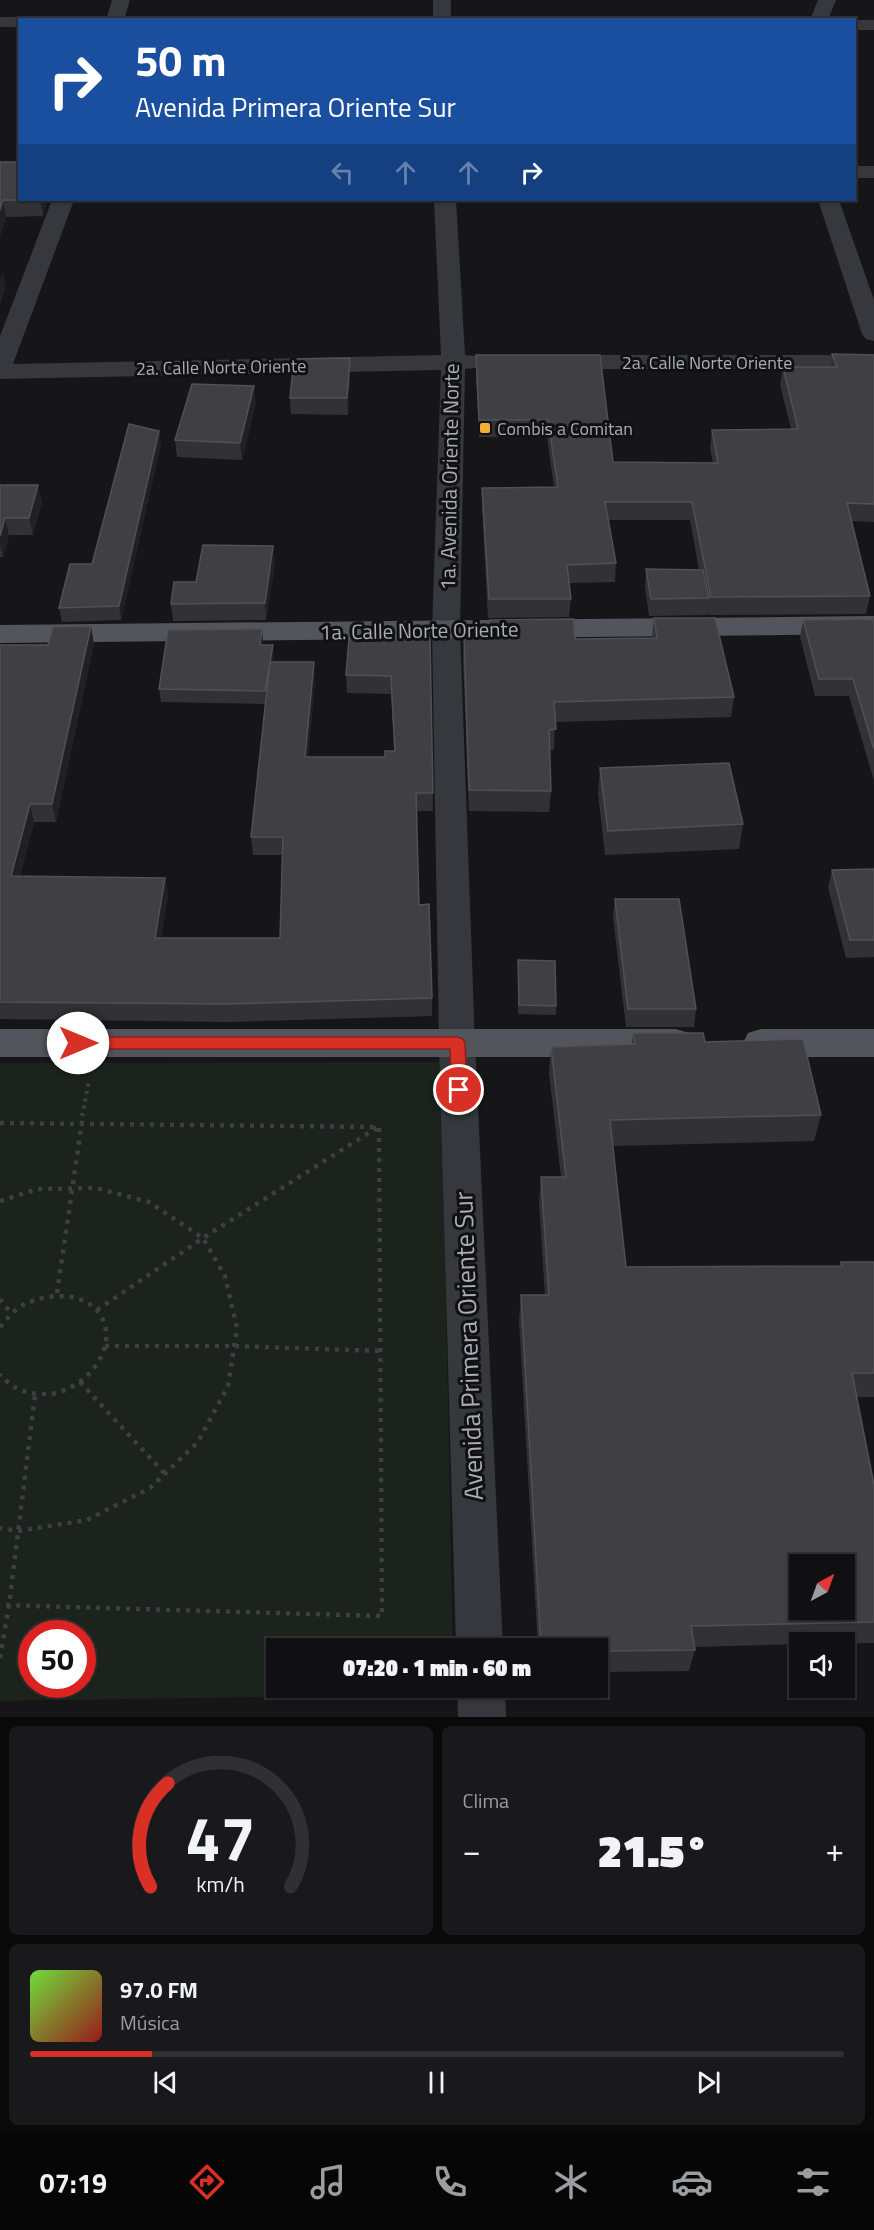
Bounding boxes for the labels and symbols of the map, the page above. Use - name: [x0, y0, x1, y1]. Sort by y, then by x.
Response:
- street label: 2a. Calle Norte Oriente: [622, 349, 792, 376]
- street label: 2a. Calle Norte Oriente: [136, 352, 306, 382]
- street label: 1a. Avenida Oriente Norte: [431, 363, 467, 591]
- place label: Combis a Comitan: [497, 415, 633, 442]
- marker: Combis a Comitan: [478, 421, 492, 435]
- street label: 1a. Calle Norte Oriente: [319, 612, 519, 648]
- position arrow: [46, 1011, 110, 1075]
- pin: [433, 1064, 484, 1115]
- street label: Avenida Primera Oriente Sur: [443, 1191, 493, 1501]
- north arrow: [789, 1554, 855, 1620]
- speed limit sign: 50: [18, 1620, 96, 1698]

